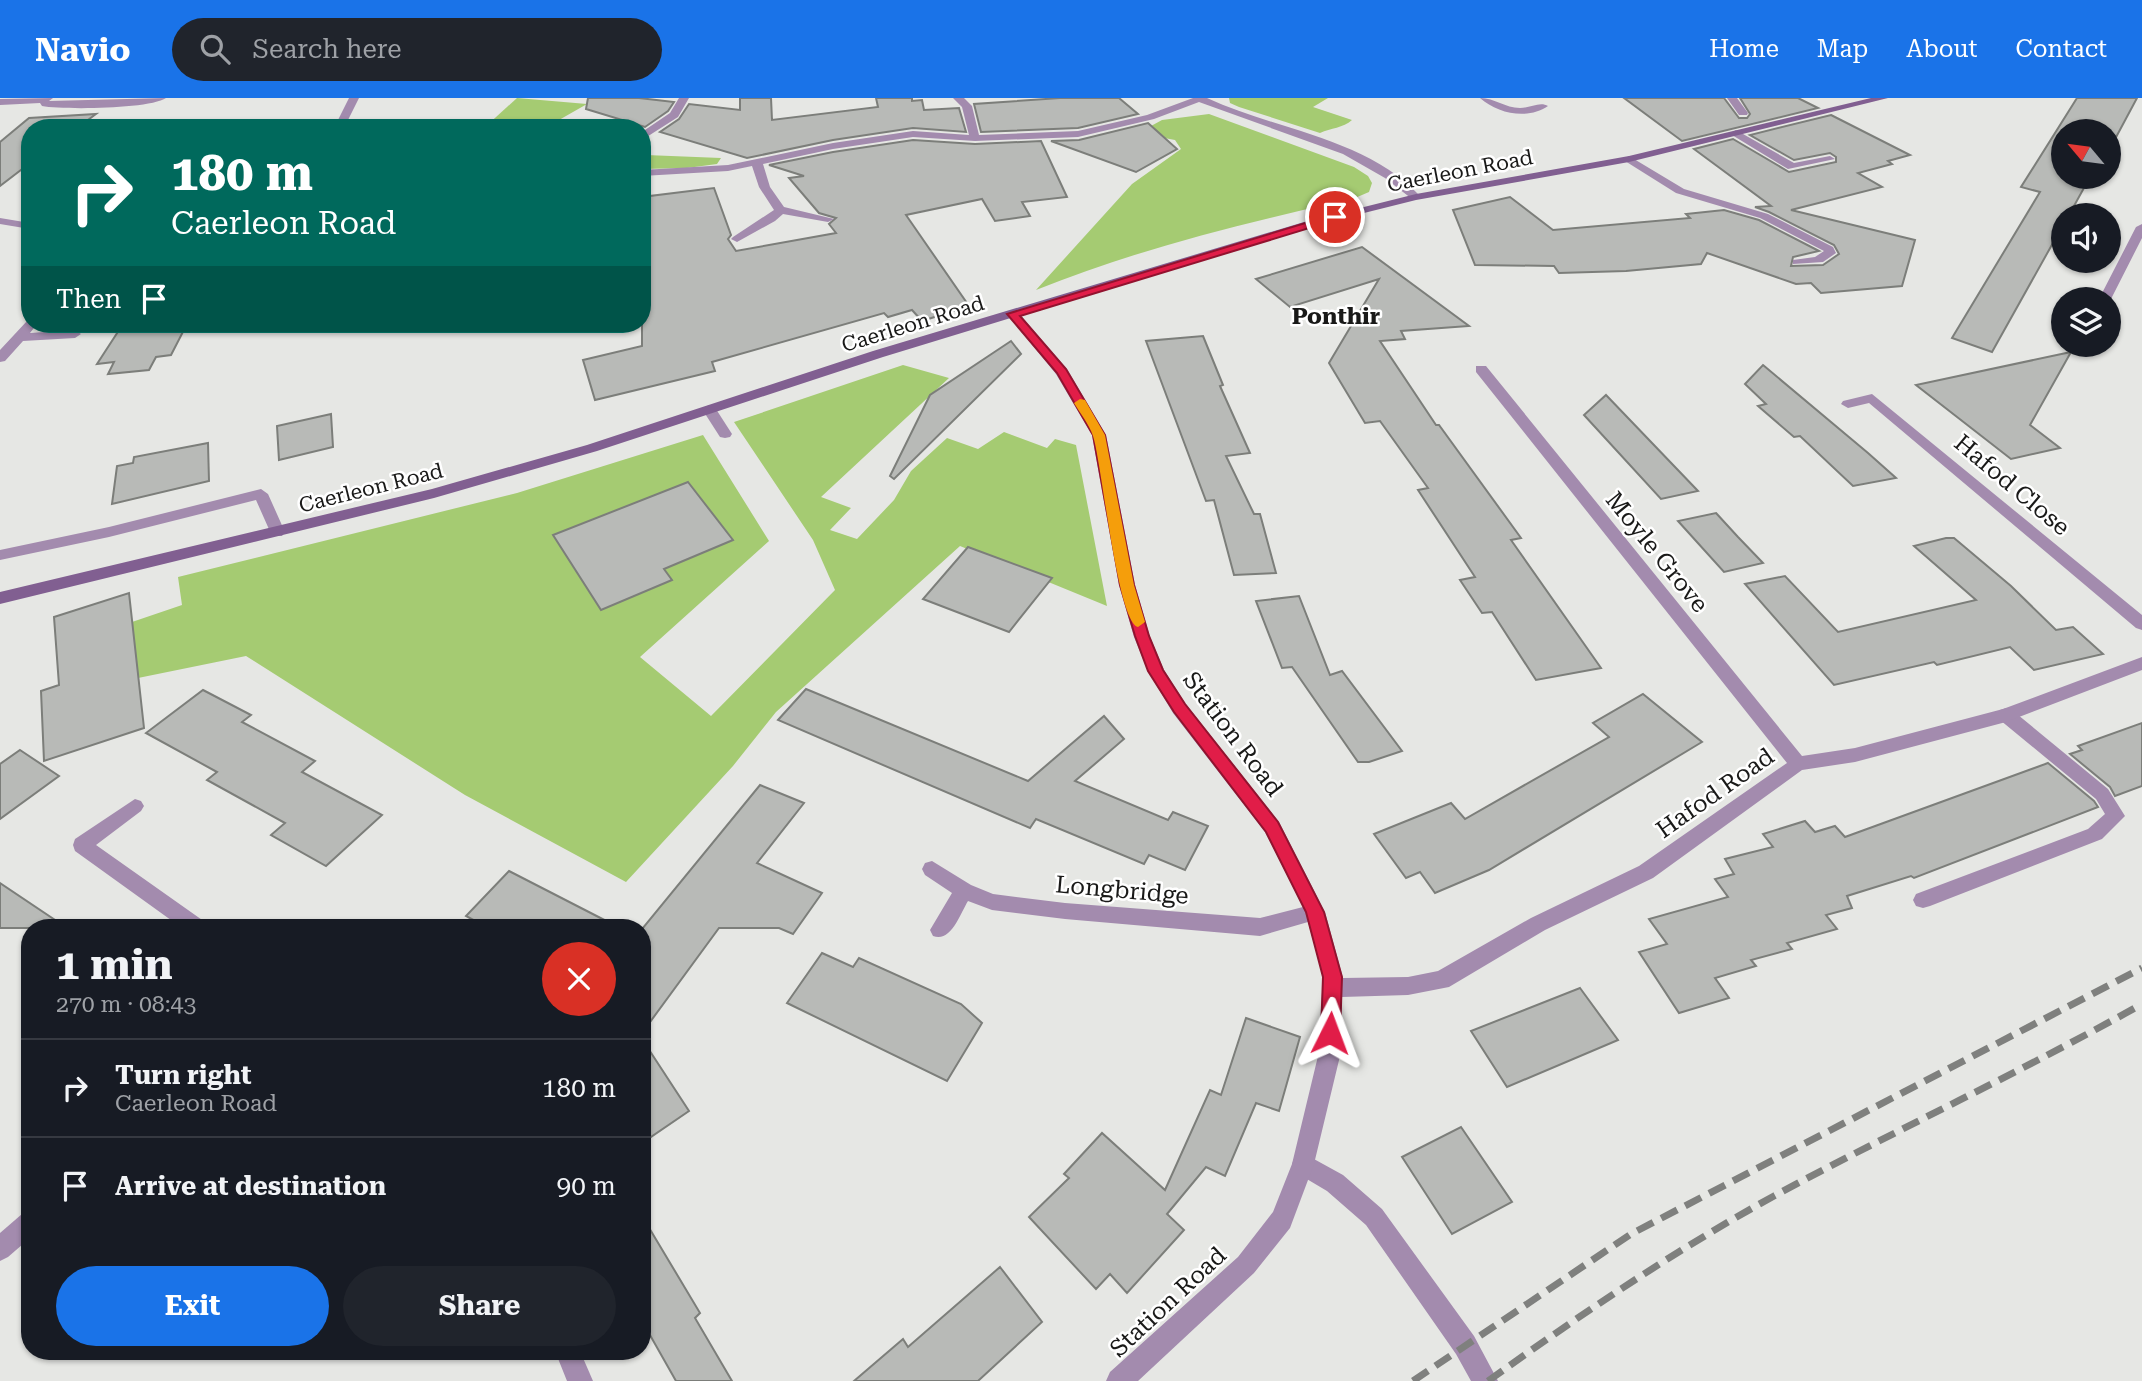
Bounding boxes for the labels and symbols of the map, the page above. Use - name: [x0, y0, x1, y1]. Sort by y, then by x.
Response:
- north arrow: [2051, 119, 2121, 189]
- street label: Caerleon Road: [1385, 145, 1535, 197]
- pin: [1305, 187, 1365, 247]
- street label: Caerleon Road: [839, 291, 988, 357]
- district label: Ponthir: [1292, 303, 1380, 330]
- street label: Hafod Close: [1949, 429, 2075, 541]
- street label: Caerleon Road: [296, 458, 446, 518]
- street label: Moyle Grove: [1600, 486, 1714, 618]
- street label: Station Road: [1177, 666, 1289, 802]
- street label: Hafod Road: [1651, 742, 1779, 844]
- street label: Longbridge: [1054, 870, 1190, 910]
- position arrow: [1293, 996, 1367, 1070]
- street label: Station Road: [1104, 1241, 1232, 1363]

